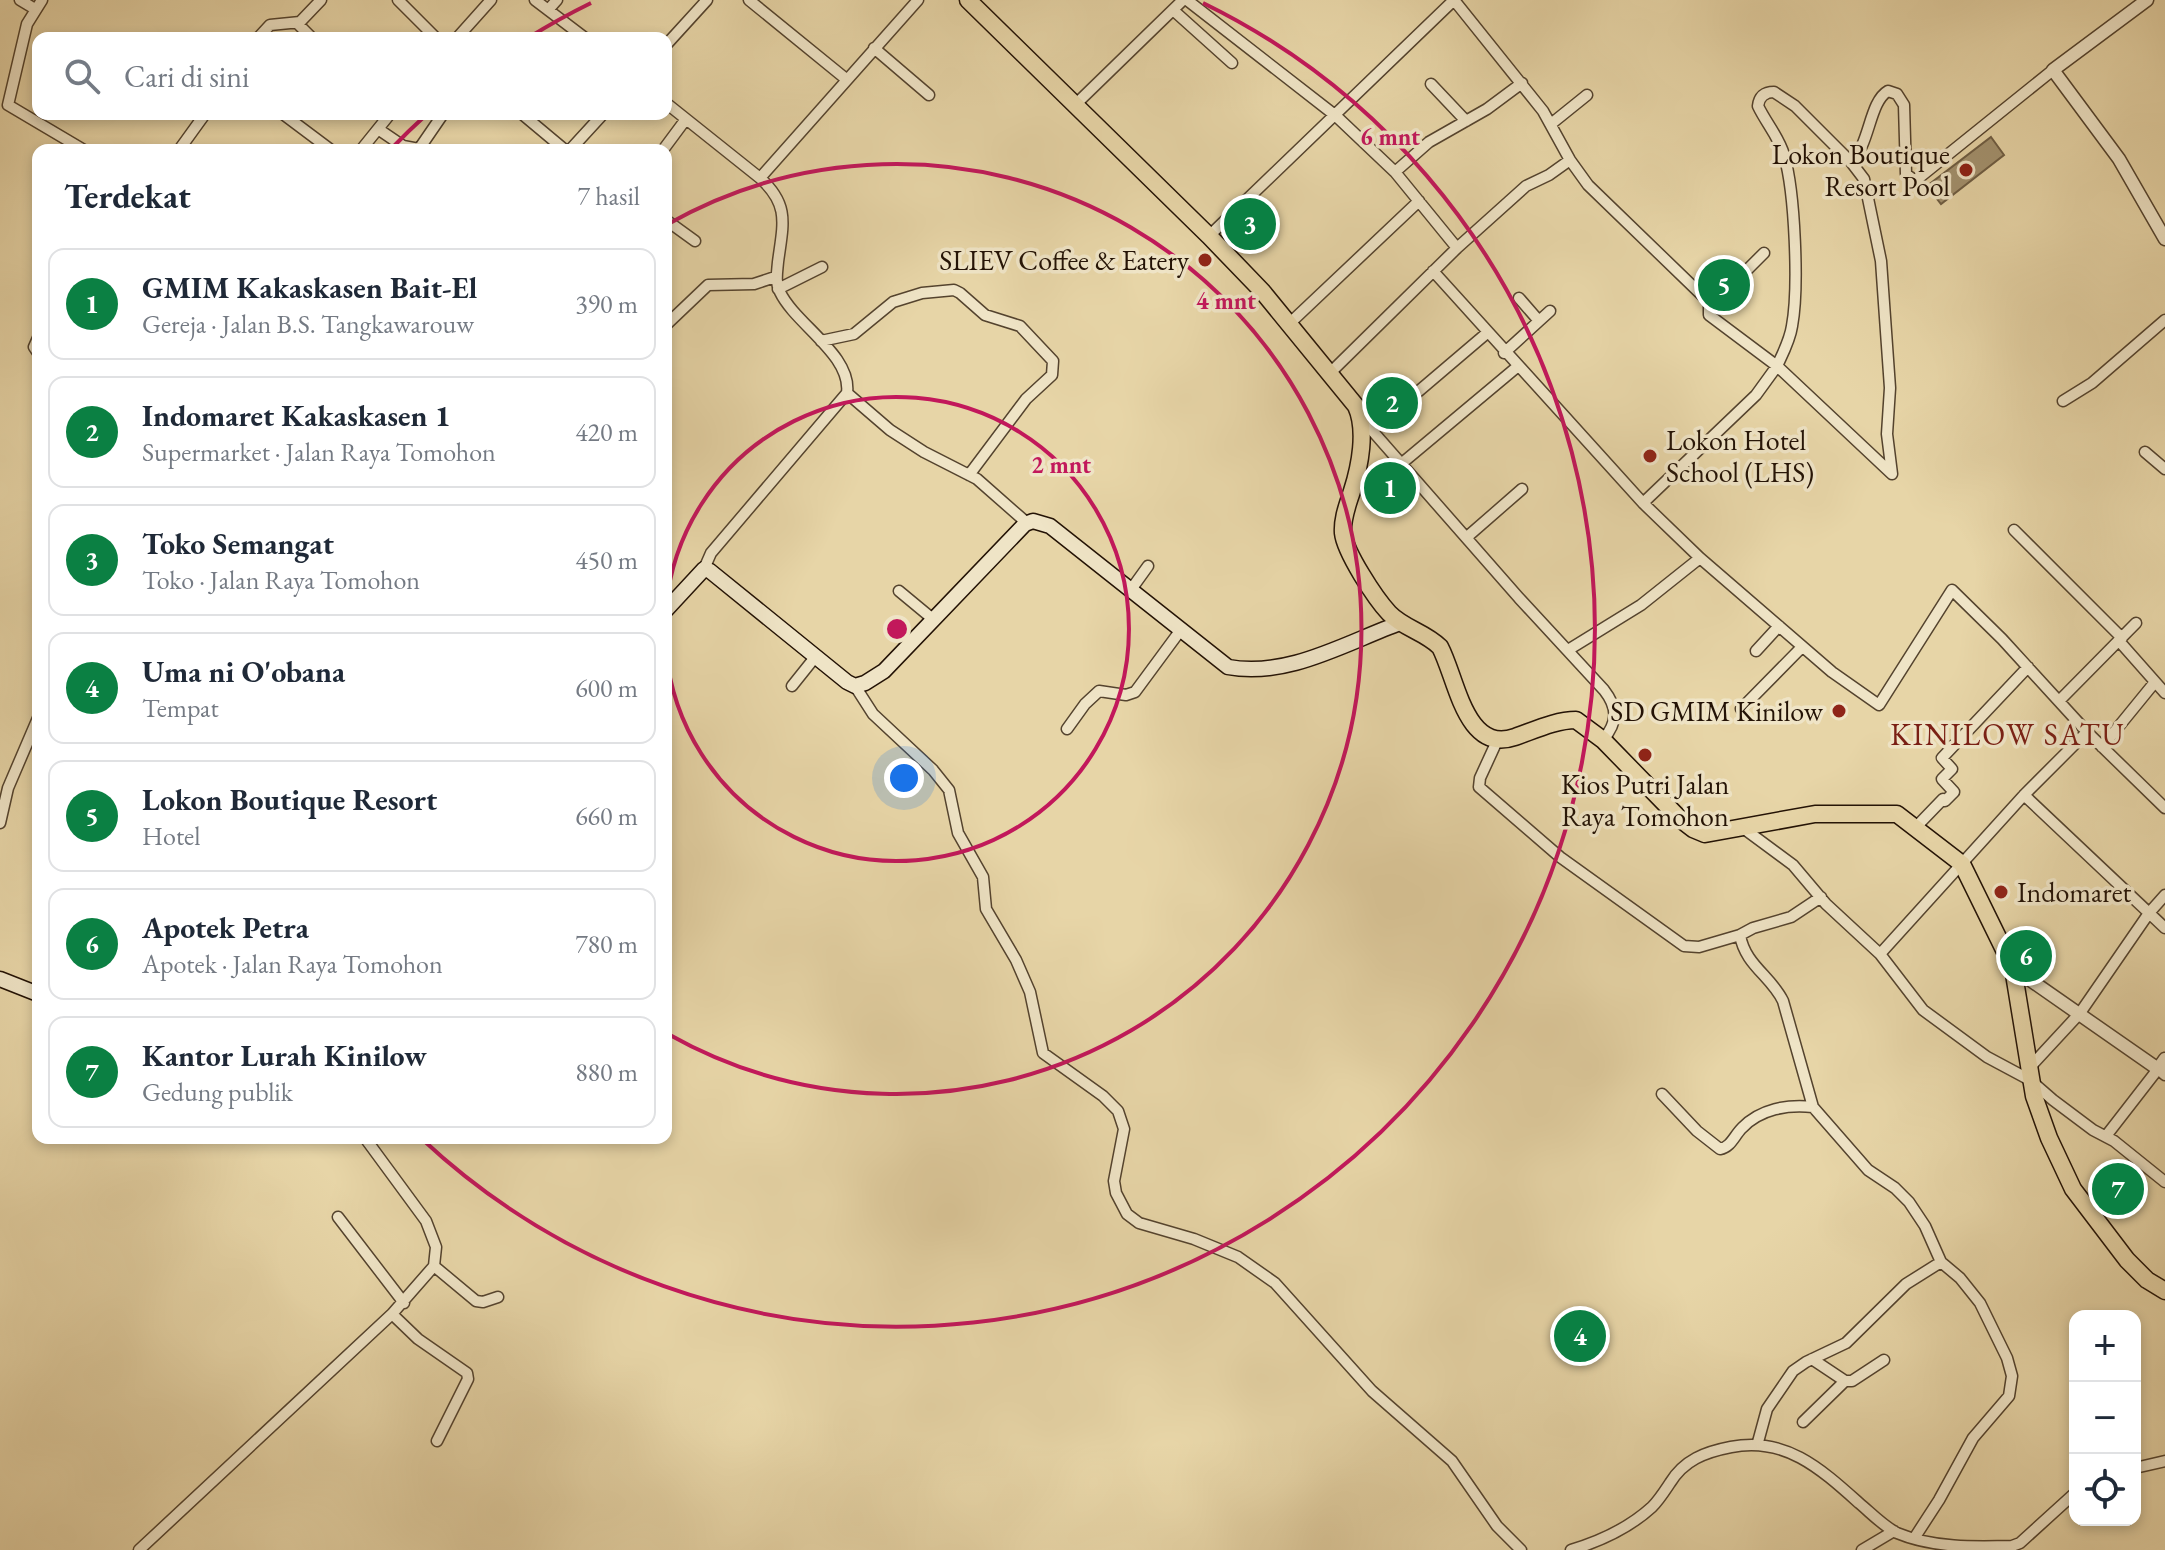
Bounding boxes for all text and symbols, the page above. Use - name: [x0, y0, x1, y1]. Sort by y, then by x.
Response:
- search box: [32, 32, 672, 120]
- icon: search: [60, 54, 104, 98]
- text: Cari di sini: [124, 57, 249, 96]
- text: 6 mnt: [1360, 121, 1420, 152]
- place label: Lokon Boutique Resort Pool: [1772, 136, 1950, 204]
- marker: Lokon Boutique Resort Pool: [1957, 161, 1975, 179]
- text: Terdekat: [64, 174, 191, 218]
- text: 7 hasil: [578, 179, 640, 213]
- pin: 3: [1224, 194, 1276, 254]
- place label: SLIEV Coffee & Eatery: [939, 242, 1190, 278]
- marker: SLIEV Coffee & Eatery: [1196, 251, 1214, 269]
- pin: 5: [1698, 255, 1750, 315]
- text: GMIM Kakaskasen Bait-El: [142, 268, 477, 307]
- text: 4 mnt: [1196, 285, 1256, 316]
- text: 1: [85, 287, 99, 321]
- text: 390 m: [575, 287, 638, 321]
- text: Gereja · Jalan B.S. Tangkawarouw: [142, 307, 474, 341]
- pin: 2: [1366, 373, 1418, 433]
- text: Indomaret Kakaskasen 1: [142, 396, 451, 435]
- text: 2: [85, 415, 99, 449]
- text: 420 m: [575, 415, 638, 449]
- place label: Lokon Hotel School (LHS): [1666, 422, 1814, 490]
- text: Supermarket · Jalan Raya Tomohon: [142, 435, 496, 469]
- marker: Lokon Hotel School (LHS): [1641, 447, 1659, 465]
- text: 2 mnt: [1031, 449, 1091, 480]
- pin: 1: [1364, 458, 1416, 518]
- text: Toko Semangat: [142, 524, 334, 563]
- text: 3: [85, 543, 99, 577]
- text: 450 m: [575, 543, 638, 577]
- text: Toko · Jalan Raya Tomohon: [142, 563, 420, 597]
- centre of rings: [883, 615, 911, 643]
- text: Uma ni O'obana: [142, 652, 345, 691]
- text: 4: [85, 671, 99, 705]
- text: 600 m: [575, 671, 638, 705]
- text: Tempat: [142, 691, 219, 725]
- place label: SD GMIM Kinilow: [1610, 693, 1824, 729]
- marker: SD GMIM Kinilow: [1830, 702, 1848, 720]
- district label: KINILOW SATU: [1890, 715, 2126, 754]
- marker: Kios Putri Jalan Raya Tomohon: [1636, 746, 1654, 764]
- your location: [884, 758, 924, 798]
- place label: Kios Putri Jalan Raya Tomohon: [1561, 766, 1730, 834]
- text: Lokon Boutique Resort: [142, 780, 437, 819]
- text: 5: [85, 799, 99, 833]
- text: 660 m: [575, 799, 638, 833]
- text: Hotel: [142, 819, 200, 853]
- place label: Indomaret: [2017, 874, 2132, 910]
- marker: Indomaret: [1992, 883, 2010, 901]
- text: Apotek Petra: [142, 908, 309, 947]
- pin: 6: [2000, 926, 2052, 986]
- text: 6: [85, 927, 99, 961]
- text: 780 m: [575, 927, 638, 961]
- text: Apotek · Jalan Raya Tomohon: [142, 947, 443, 981]
- text: Kantor Lurah Kinilow: [142, 1036, 427, 1075]
- text: 7: [85, 1055, 99, 1089]
- text: 880 m: [575, 1055, 638, 1089]
- text: Gedung publik: [142, 1075, 293, 1109]
- pin: 7: [2092, 1159, 2144, 1219]
- pin: 4: [1554, 1306, 1606, 1366]
- map controls: [2069, 1310, 2141, 1526]
- button: +: [2069, 1310, 2141, 1382]
- button: −: [2069, 1382, 2141, 1454]
- button: locate: [2069, 1454, 2141, 1526]

